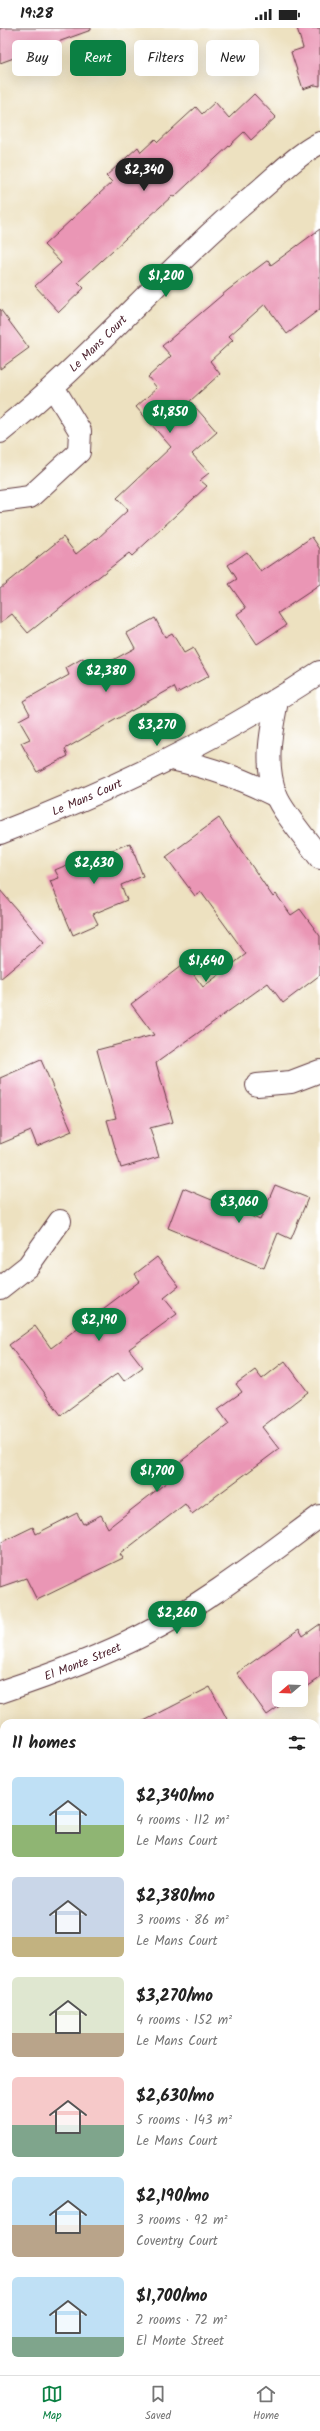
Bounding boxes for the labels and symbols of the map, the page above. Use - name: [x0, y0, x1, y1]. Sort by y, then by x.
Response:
- pin: $2,340: [111, 158, 177, 192]
- pin: $1,200: [133, 264, 199, 298]
- street label: Le Mans Court: [65, 311, 132, 377]
- pin: $1,850: [137, 400, 203, 434]
- pin: $2,380: [73, 659, 139, 693]
- pin: $3,270: [124, 713, 190, 747]
- street label: Le Mans Court: [49, 774, 126, 821]
- pin: $2,630: [61, 851, 127, 885]
- pin: $1,640: [173, 949, 239, 983]
- pin: $3,060: [206, 1190, 272, 1224]
- pin: $2,190: [66, 1308, 132, 1342]
- pin: $1,700: [124, 1459, 190, 1493]
- pin: $2,260: [144, 1601, 210, 1635]
- street label: El Monte Street: [42, 1638, 125, 1686]
- north arrow: [272, 1671, 308, 1707]

